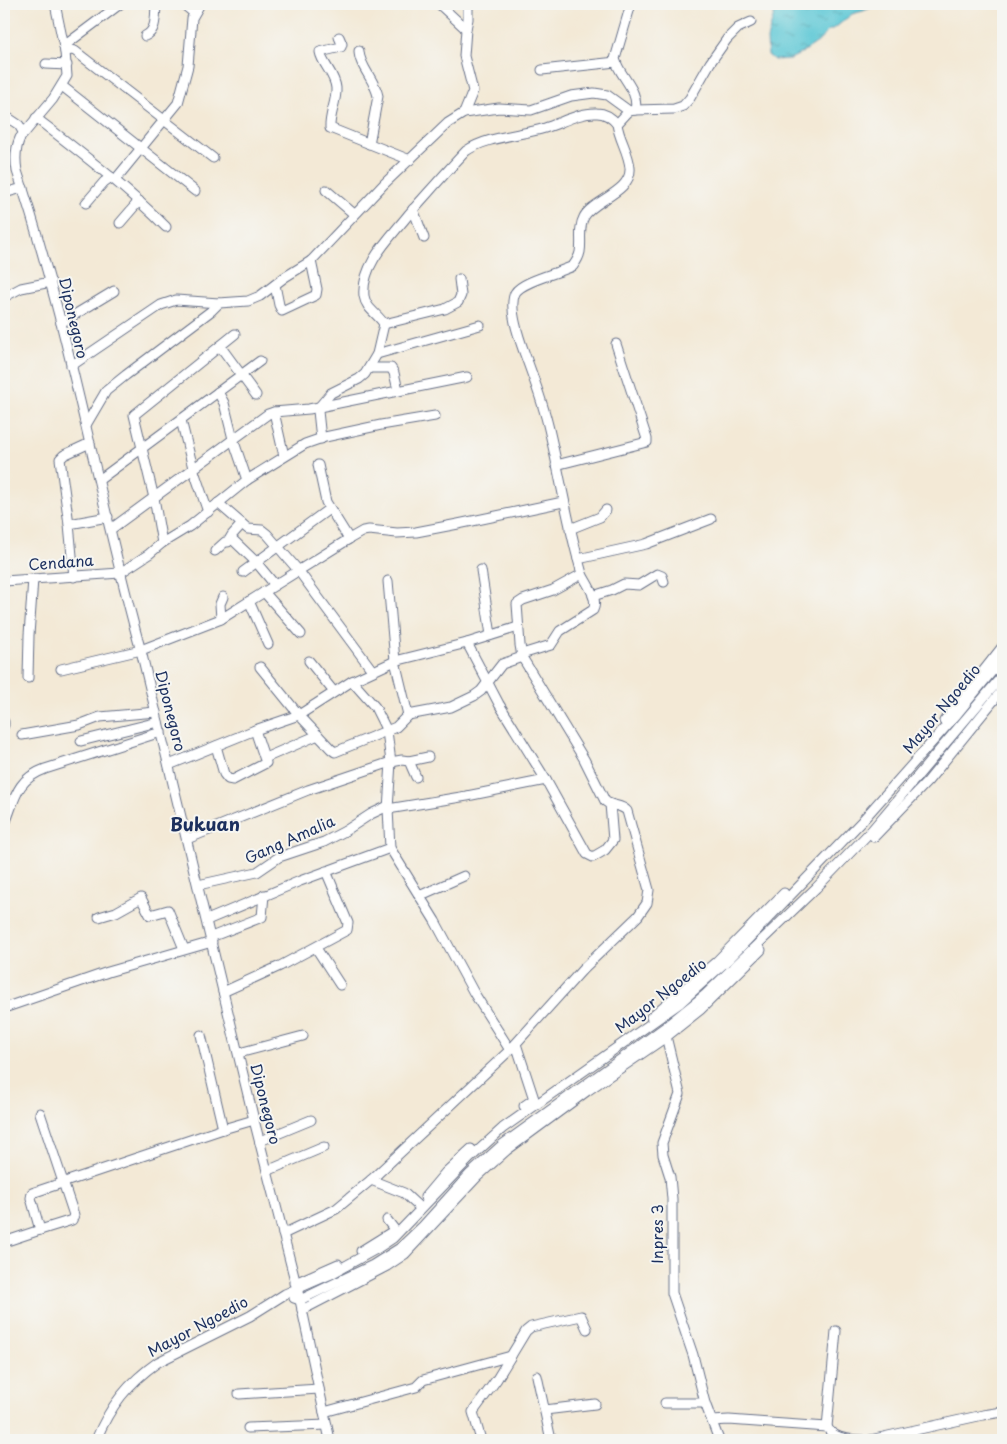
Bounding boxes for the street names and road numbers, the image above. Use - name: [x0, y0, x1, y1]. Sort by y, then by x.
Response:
- street label: Diponegoro: [54, 275, 95, 361]
- street label: Cendana: [27, 548, 95, 575]
- street label: Mayor Ngoedio: [896, 658, 985, 758]
- street label: Diponegoro: [150, 668, 193, 754]
- street label: Gang Amalia: [241, 808, 339, 869]
- street label: Mayor Ngoedio: [609, 952, 711, 1038]
- street label: Diponegoro: [245, 1061, 288, 1147]
- street label: Inpres 3: [645, 1204, 668, 1264]
- street label: Mayor Ngoedio: [143, 1289, 252, 1362]

